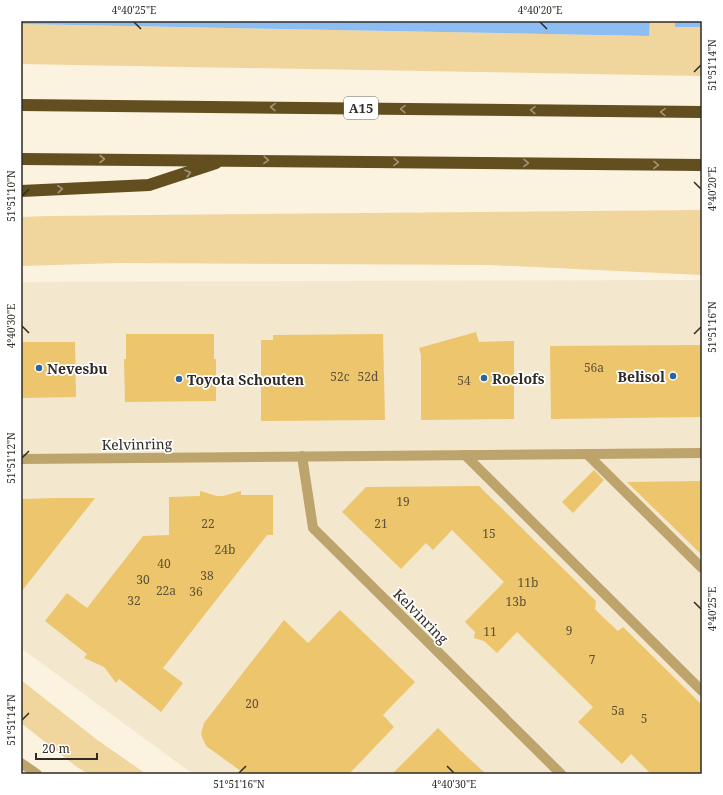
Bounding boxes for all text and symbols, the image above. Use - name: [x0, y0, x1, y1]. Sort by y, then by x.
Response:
- text: 4°40'25"E: [112, 3, 156, 17]
- text: 4°40'20"E: [518, 3, 562, 17]
- text: 51°51'14"N: [705, 39, 719, 91]
- road number: A15: [344, 97, 378, 119]
- one-way arrow: [270, 103, 276, 111]
- one-way arrow: [400, 105, 406, 113]
- one-way arrow: [530, 106, 536, 114]
- one-way arrow: [660, 108, 666, 116]
- one-way arrow: [99, 155, 105, 163]
- one-way arrow: [263, 156, 269, 164]
- one-way arrow: [393, 158, 399, 166]
- one-way arrow: [523, 159, 529, 167]
- one-way arrow: [653, 160, 659, 169]
- text: 4°40'20"E: [705, 167, 719, 211]
- one-way arrow: [184, 169, 191, 177]
- text: 51°51'10"N: [4, 170, 18, 222]
- one-way arrow: [57, 185, 63, 194]
- text: 51°51'16"N: [705, 301, 719, 353]
- text: 4°40'30"E: [4, 304, 18, 348]
- place label: Nevesbu: [47, 359, 108, 378]
- house number: 56a: [584, 359, 604, 376]
- marker: Nevesbu: [34, 363, 44, 373]
- place label: Belisol: [617, 367, 665, 386]
- house number: 52c: [330, 368, 350, 385]
- house number: 52d: [358, 368, 379, 385]
- place label: Roelofs: [492, 369, 545, 388]
- place label: Toyota Schouten: [187, 370, 304, 389]
- marker: Belisol: [668, 371, 678, 381]
- house number: 54: [457, 372, 471, 389]
- marker: Roelofs: [479, 373, 489, 383]
- marker: Toyota Schouten: [174, 374, 184, 384]
- text: 51°51'12"N: [4, 432, 18, 484]
- street label: Kelvinring: [102, 434, 173, 454]
- house number: 19: [396, 493, 410, 510]
- house number: 22: [201, 515, 215, 532]
- house number: 21: [374, 515, 388, 532]
- house number: 15: [482, 525, 496, 542]
- house number: 24b: [215, 541, 235, 558]
- house number: 40: [157, 555, 171, 572]
- house number: 38: [200, 567, 214, 584]
- house number: 30: [136, 571, 150, 588]
- house number: 11b: [518, 574, 538, 591]
- house number: 22a: [156, 582, 176, 599]
- house number: 36: [189, 583, 203, 600]
- street label: Kelvinring: [389, 584, 453, 648]
- text: 4°40'25"E: [705, 587, 719, 631]
- house number: 32: [127, 592, 141, 609]
- house number: 13b: [506, 593, 526, 610]
- house number: 9: [566, 622, 572, 639]
- house number: 11: [483, 623, 497, 640]
- house number: 7: [589, 651, 596, 668]
- text: 51°51'14"N: [4, 694, 18, 746]
- house number: 20: [245, 695, 259, 712]
- house number: 5a: [611, 702, 625, 719]
- house number: 5: [641, 710, 647, 727]
- scale bar: [36, 735, 97, 761]
- text: 20 m: [42, 740, 70, 757]
- text: 51°51'16"N: [213, 777, 265, 791]
- text: 4°40'30"E: [432, 777, 476, 791]

